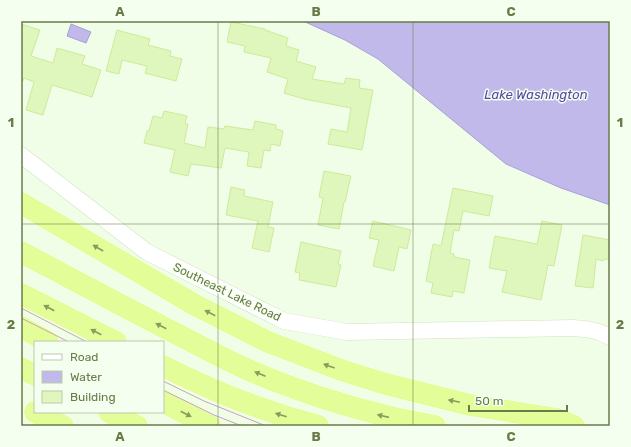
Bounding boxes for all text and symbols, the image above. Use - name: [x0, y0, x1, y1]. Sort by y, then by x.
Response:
- text: A: [115, 4, 125, 19]
- text: B: [311, 4, 321, 19]
- text: C: [506, 4, 516, 19]
- water label: Lake Washington: [484, 87, 588, 103]
- text: 1: [8, 115, 14, 130]
- text: 1: [617, 115, 623, 130]
- one-way arrow: [93, 244, 103, 252]
- street label: Southeast Lake Road: [171, 260, 283, 324]
- one-way arrow: [43, 304, 54, 311]
- one-way arrow: [204, 310, 216, 317]
- text: 2: [7, 317, 15, 332]
- text: 2: [616, 317, 624, 332]
- one-way arrow: [155, 323, 167, 329]
- one-way arrow: [90, 329, 102, 335]
- legend: [34, 341, 164, 413]
- text: Road: [70, 350, 98, 364]
- one-way arrow: [323, 363, 335, 369]
- text: Water: [70, 370, 102, 384]
- one-way arrow: [253, 371, 265, 377]
- scale bar: [469, 387, 567, 413]
- text: Building: [70, 390, 116, 404]
- text: 50 m: [475, 394, 503, 408]
- one-way arrow: [448, 397, 460, 403]
- one-way arrow: [181, 411, 192, 417]
- one-way arrow: [275, 412, 287, 418]
- one-way arrow: [377, 412, 389, 418]
- text: A: [115, 429, 125, 444]
- text: B: [311, 429, 321, 444]
- text: C: [506, 429, 516, 444]

